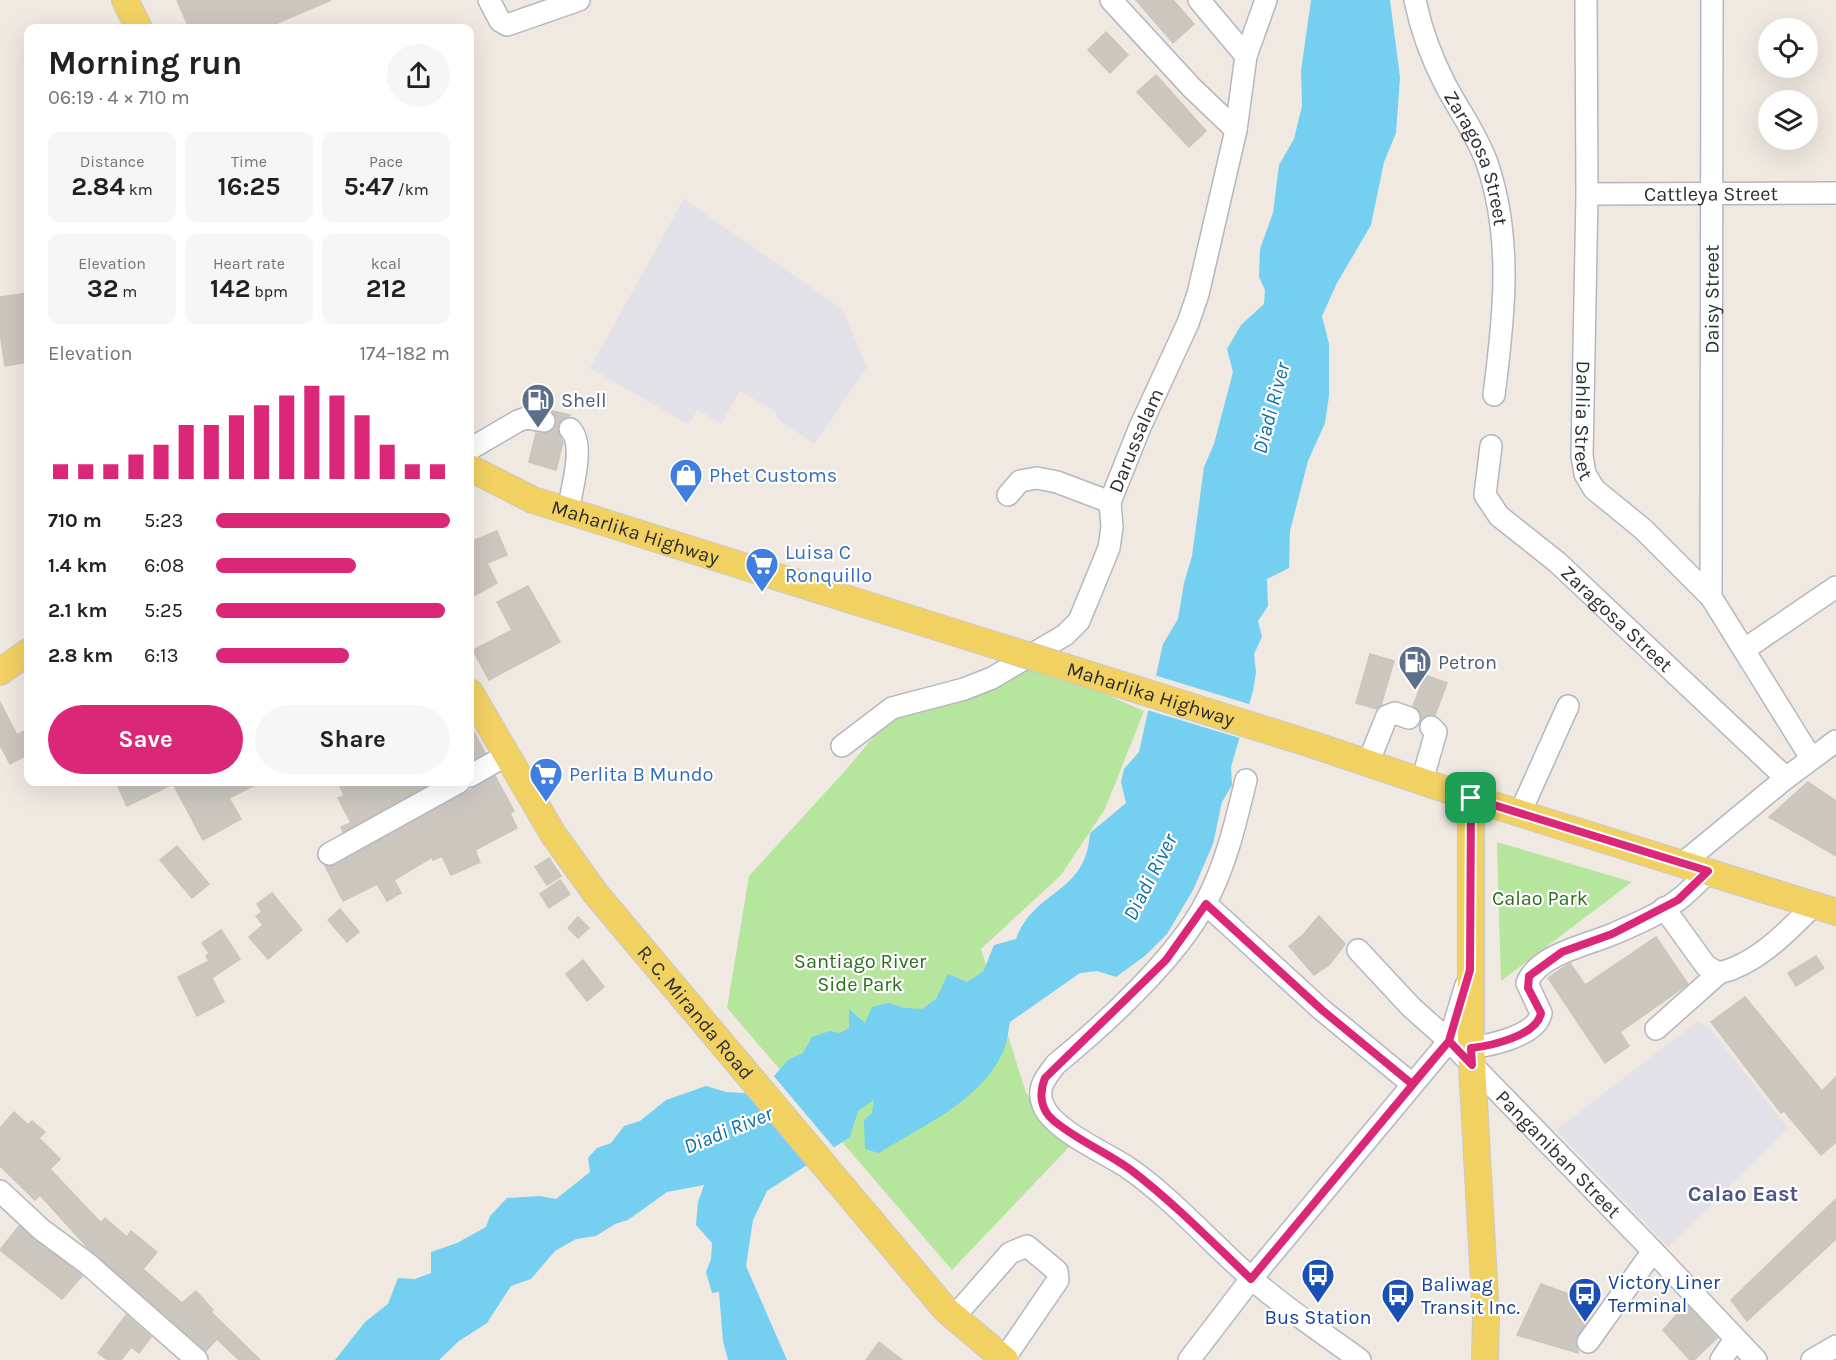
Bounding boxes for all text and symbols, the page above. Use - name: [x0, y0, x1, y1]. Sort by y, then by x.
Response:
- map controls: [1758, 18, 1818, 150]
- button: locate: [1758, 18, 1818, 78]
- text: Morning run: [48, 44, 242, 82]
- button: share: [387, 44, 450, 107]
- text: 06:19 · 4 × 710 m: [48, 86, 190, 109]
- street label: Zaragosa Street: [1439, 87, 1512, 228]
- button: layers: [1758, 90, 1818, 150]
- text: Distance: [80, 152, 144, 171]
- text: Time: [231, 152, 267, 171]
- text: Pace: [369, 152, 403, 171]
- text: 2.84: [71, 171, 125, 202]
- text: 16:25: [218, 171, 280, 202]
- text: 5:47: [343, 171, 394, 202]
- text: km: [125, 180, 153, 199]
- text: /km: [394, 180, 429, 199]
- street label: Cattleya Street: [1644, 182, 1779, 206]
- street label: Daisy Street: [1700, 244, 1724, 354]
- text: Elevation: [78, 254, 146, 273]
- text: Heart rate: [213, 254, 285, 273]
- text: kcal: [371, 254, 401, 273]
- text: 32: [87, 273, 119, 304]
- text: 142: [210, 273, 250, 304]
- text: 212: [366, 273, 406, 304]
- text: m: [119, 282, 137, 301]
- text: bpm: [250, 282, 288, 301]
- text: Elevation: [48, 342, 133, 365]
- text: 174–182 m: [359, 342, 450, 365]
- water label: Diadi River: [1247, 359, 1295, 456]
- street label: Dahlia Street: [1569, 360, 1597, 485]
- fuel station icon: Shell: [520, 382, 556, 429]
- street label: Darussalam: [1104, 385, 1168, 496]
- place label: Shell: [561, 389, 607, 412]
- shop icon: Phet Customs: [668, 457, 704, 504]
- place label: Phet Customs: [709, 464, 837, 487]
- street label: Maharlika Highway: [549, 496, 722, 570]
- text: 710 m: [48, 509, 102, 532]
- text: 5:23: [144, 509, 183, 532]
- place label: Luisa C Ronquillo: [785, 541, 872, 587]
- supermarket icon: Luisa C Ronquillo: [744, 546, 780, 593]
- text: 1.4 km: [48, 554, 107, 577]
- text: 6:08: [144, 554, 184, 577]
- street label: Zaragosa Street: [1556, 561, 1677, 677]
- text: 2.1 km: [48, 599, 107, 622]
- text: 5:25: [144, 599, 183, 622]
- text: 2.8 km: [48, 644, 113, 667]
- text: 6:13: [144, 644, 178, 667]
- fuel station icon: Petron: [1397, 644, 1433, 691]
- place label: Petron: [1438, 651, 1497, 674]
- street label: Maharlika Highway: [1064, 657, 1237, 731]
- button: Save: [48, 705, 243, 774]
- button: Share: [255, 705, 450, 774]
- supermarket icon: Perlita B Mundo: [528, 756, 564, 803]
- place label: Perlita B Mundo: [569, 763, 714, 786]
- pin: [1445, 772, 1496, 823]
- icon: arrive: [1454, 781, 1487, 814]
- water label: Diadi River: [1118, 829, 1182, 924]
- park label: Calao Park: [1492, 887, 1588, 910]
- street label: R. C. Miranda Road: [632, 941, 758, 1084]
- park label: Santiago River Side Park: [794, 950, 927, 996]
- street label: Panganiban Street: [1491, 1085, 1626, 1223]
- water label: Diadi River: [680, 1101, 777, 1159]
- district label: Calao East: [1688, 1181, 1799, 1207]
- bus stop icon: Bus Station: [1300, 1257, 1336, 1304]
- place label: Victory Liner Terminal: [1608, 1271, 1721, 1317]
- place label: Baliwag Transit Inc.: [1421, 1273, 1520, 1319]
- bus stop icon: Victory Liner Terminal: [1567, 1276, 1603, 1323]
- bus stop icon: Baliwag Transit Inc.: [1380, 1277, 1416, 1324]
- place label: Bus Station: [1265, 1306, 1371, 1329]

